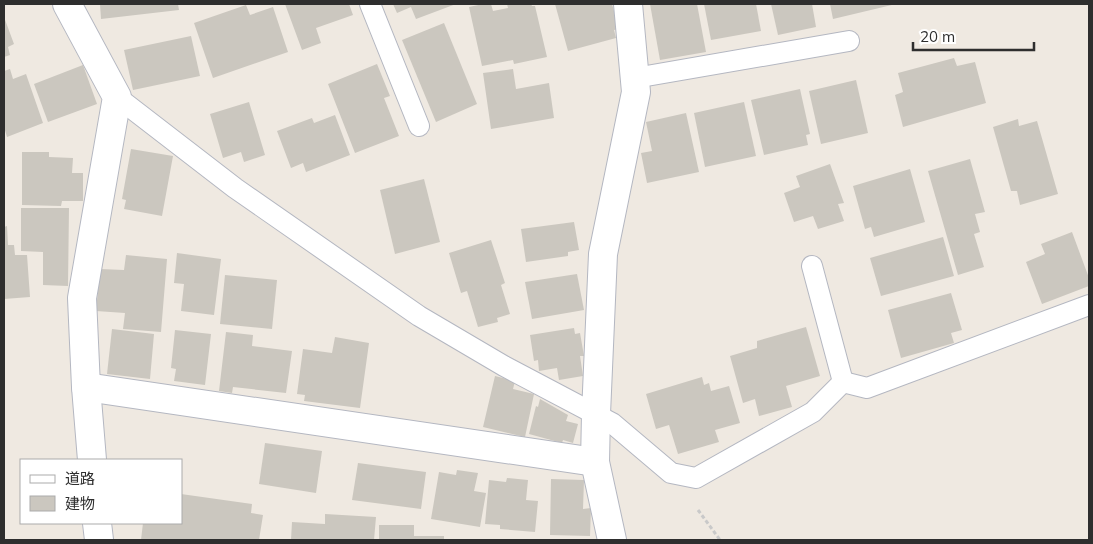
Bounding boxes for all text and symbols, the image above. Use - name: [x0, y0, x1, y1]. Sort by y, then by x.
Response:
- scale bar: [913, 20, 1034, 52]
- text: 20 m: [920, 27, 955, 46]
- legend: [20, 459, 182, 524]
- text: 道路: [65, 469, 95, 488]
- text: 建物: [65, 494, 95, 513]

